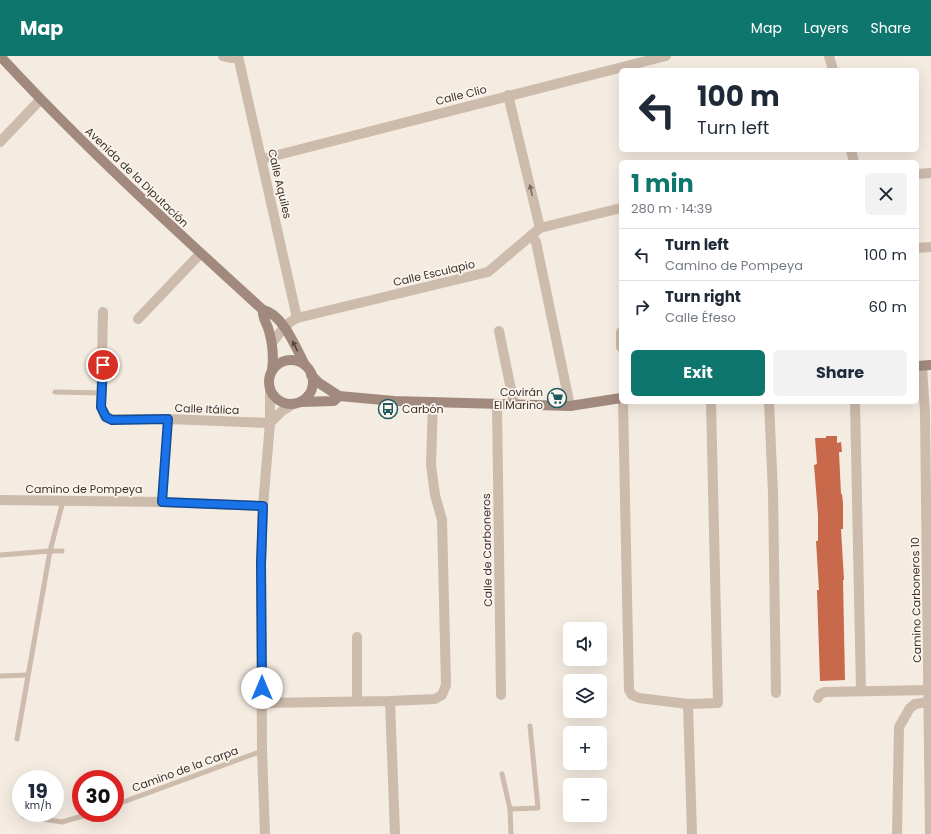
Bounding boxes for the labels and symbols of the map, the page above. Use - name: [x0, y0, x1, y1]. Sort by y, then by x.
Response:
- street label: Calle Clio: [434, 81, 488, 109]
- street label: Avenida de la Diputación: [82, 123, 192, 231]
- street label: Calle Aquiles: [264, 148, 296, 221]
- one-way arrow: [527, 184, 533, 196]
- street label: Calle Esculapio: [392, 256, 476, 290]
- one-way arrow: [292, 340, 298, 351]
- pin: [86, 348, 120, 382]
- place label: Covirán El Marino: [494, 384, 543, 413]
- supermarket icon: Covirán El Marino: [546, 387, 568, 409]
- bus stop icon: Carbón: [377, 398, 399, 420]
- street label: Calle Itálica: [174, 400, 240, 418]
- place label: Carbón: [402, 401, 444, 417]
- street label: Camino de Pompeya: [26, 481, 142, 497]
- street label: Calle de Carboneros: [478, 493, 496, 607]
- street label: Camino Carboneros 10: [907, 537, 925, 663]
- position arrow: [241, 667, 283, 709]
- street label: Camino de la Carpa: [130, 742, 240, 796]
- speed limit sign: 30: [72, 770, 124, 822]

